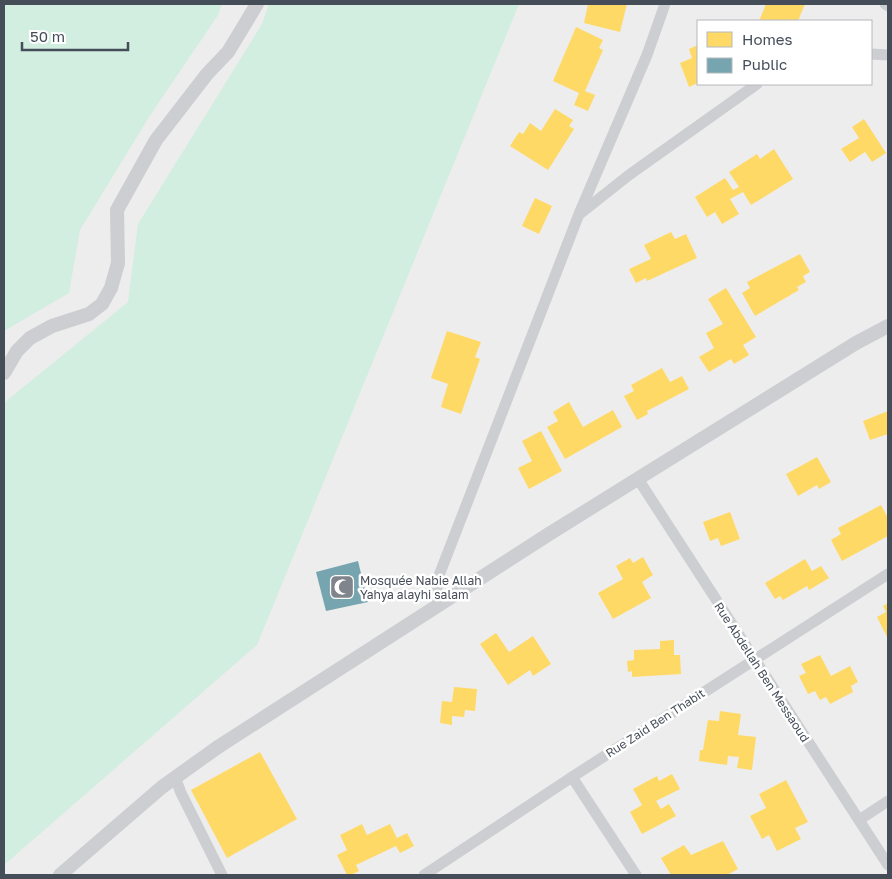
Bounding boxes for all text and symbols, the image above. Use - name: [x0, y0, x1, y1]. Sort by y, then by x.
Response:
- scale bar: [22, 20, 129, 52]
- legend: [697, 20, 872, 85]
- text: 50 m: [30, 27, 65, 45]
- text: Homes: [742, 30, 792, 48]
- text: Public: [742, 55, 787, 73]
- place label: Mosquée Nabie Allah Yahya alayhi salam: [360, 573, 482, 602]
- mosque icon: Mosquée Nabie Allah Yahya alayhi salam: [329, 574, 355, 600]
- street label: Rue Abdellah Ben Messaoud: [711, 599, 813, 745]
- street label: Rue Zaid Ben Thabit: [603, 685, 708, 761]

